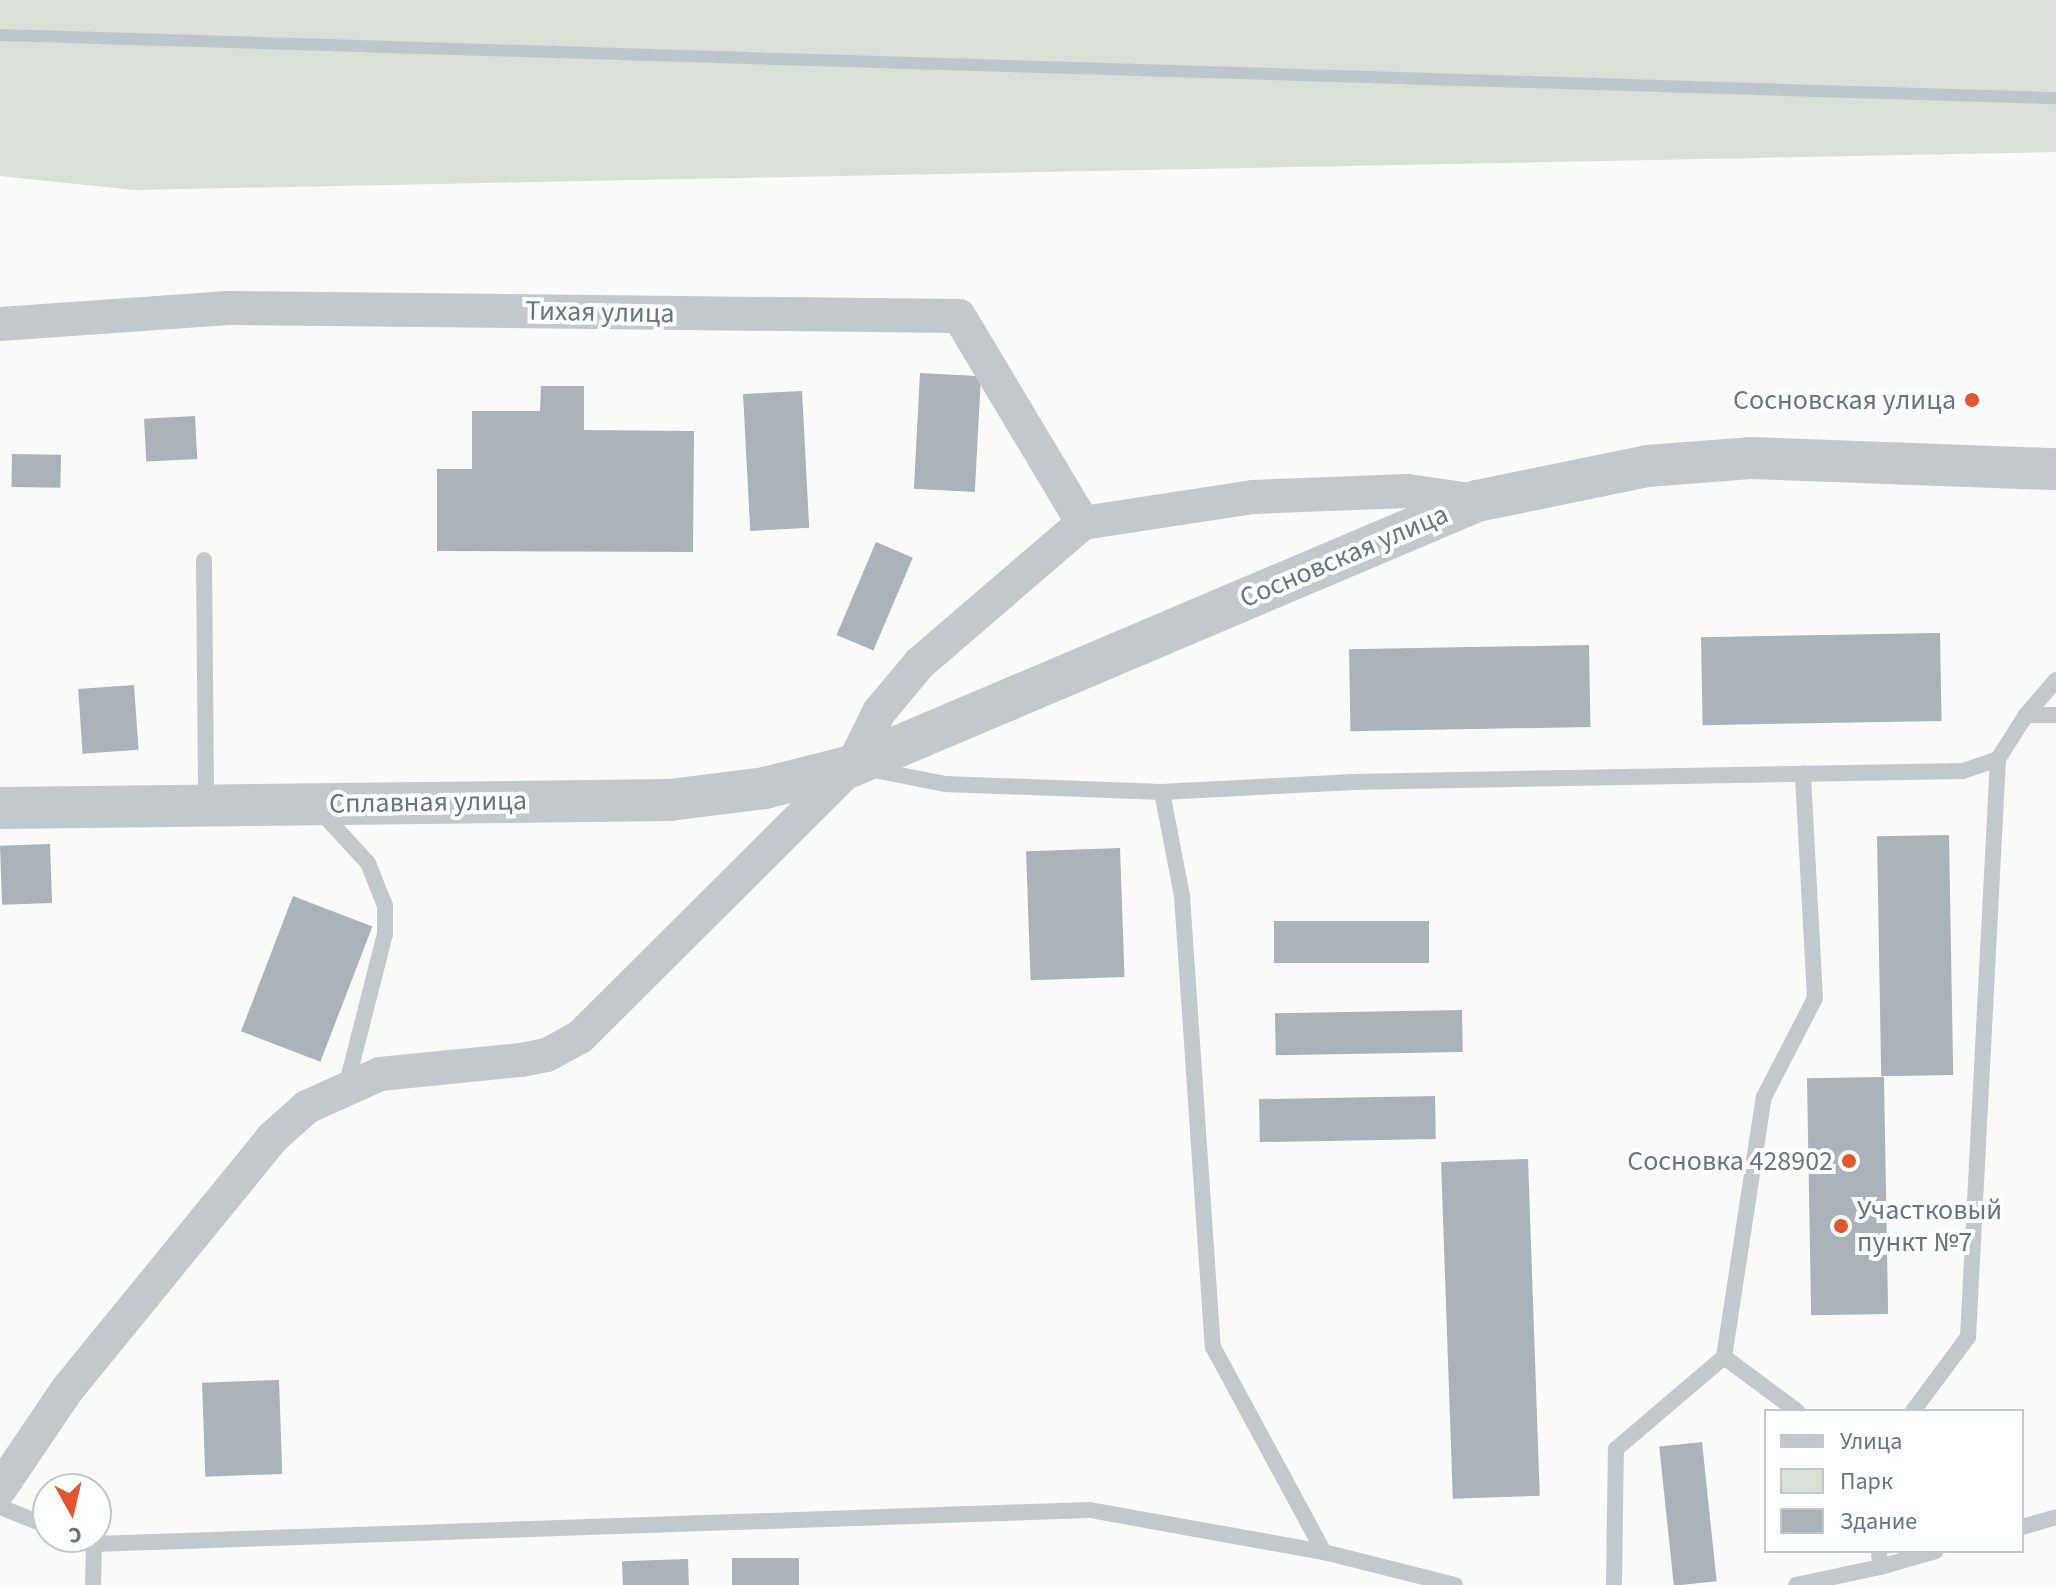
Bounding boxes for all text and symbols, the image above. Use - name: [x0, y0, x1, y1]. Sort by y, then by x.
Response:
- street label: Тихая улица: [525, 294, 675, 330]
- place label: Сосновская улица: [1733, 383, 1956, 417]
- marker: Сосновская улица: [1963, 391, 1981, 409]
- street label: Сосновская улица: [1235, 497, 1453, 615]
- street label: Сплавная улица: [329, 783, 527, 821]
- place label: Сосновка 428902: [1627, 1144, 1833, 1178]
- marker: Сосновка 428902: [1840, 1152, 1858, 1170]
- place label: Участковый пункт №7: [1857, 1193, 2002, 1259]
- marker: Участковый пункт №7: [1832, 1217, 1850, 1235]
- legend: [1764, 1409, 2024, 1553]
- text: Улица: [1840, 1424, 1902, 1459]
- text: Парк: [1840, 1464, 1893, 1499]
- north arrow: [32, 1473, 112, 1553]
- text: Здание: [1840, 1504, 1917, 1539]
- text: С: [66, 1518, 84, 1552]

